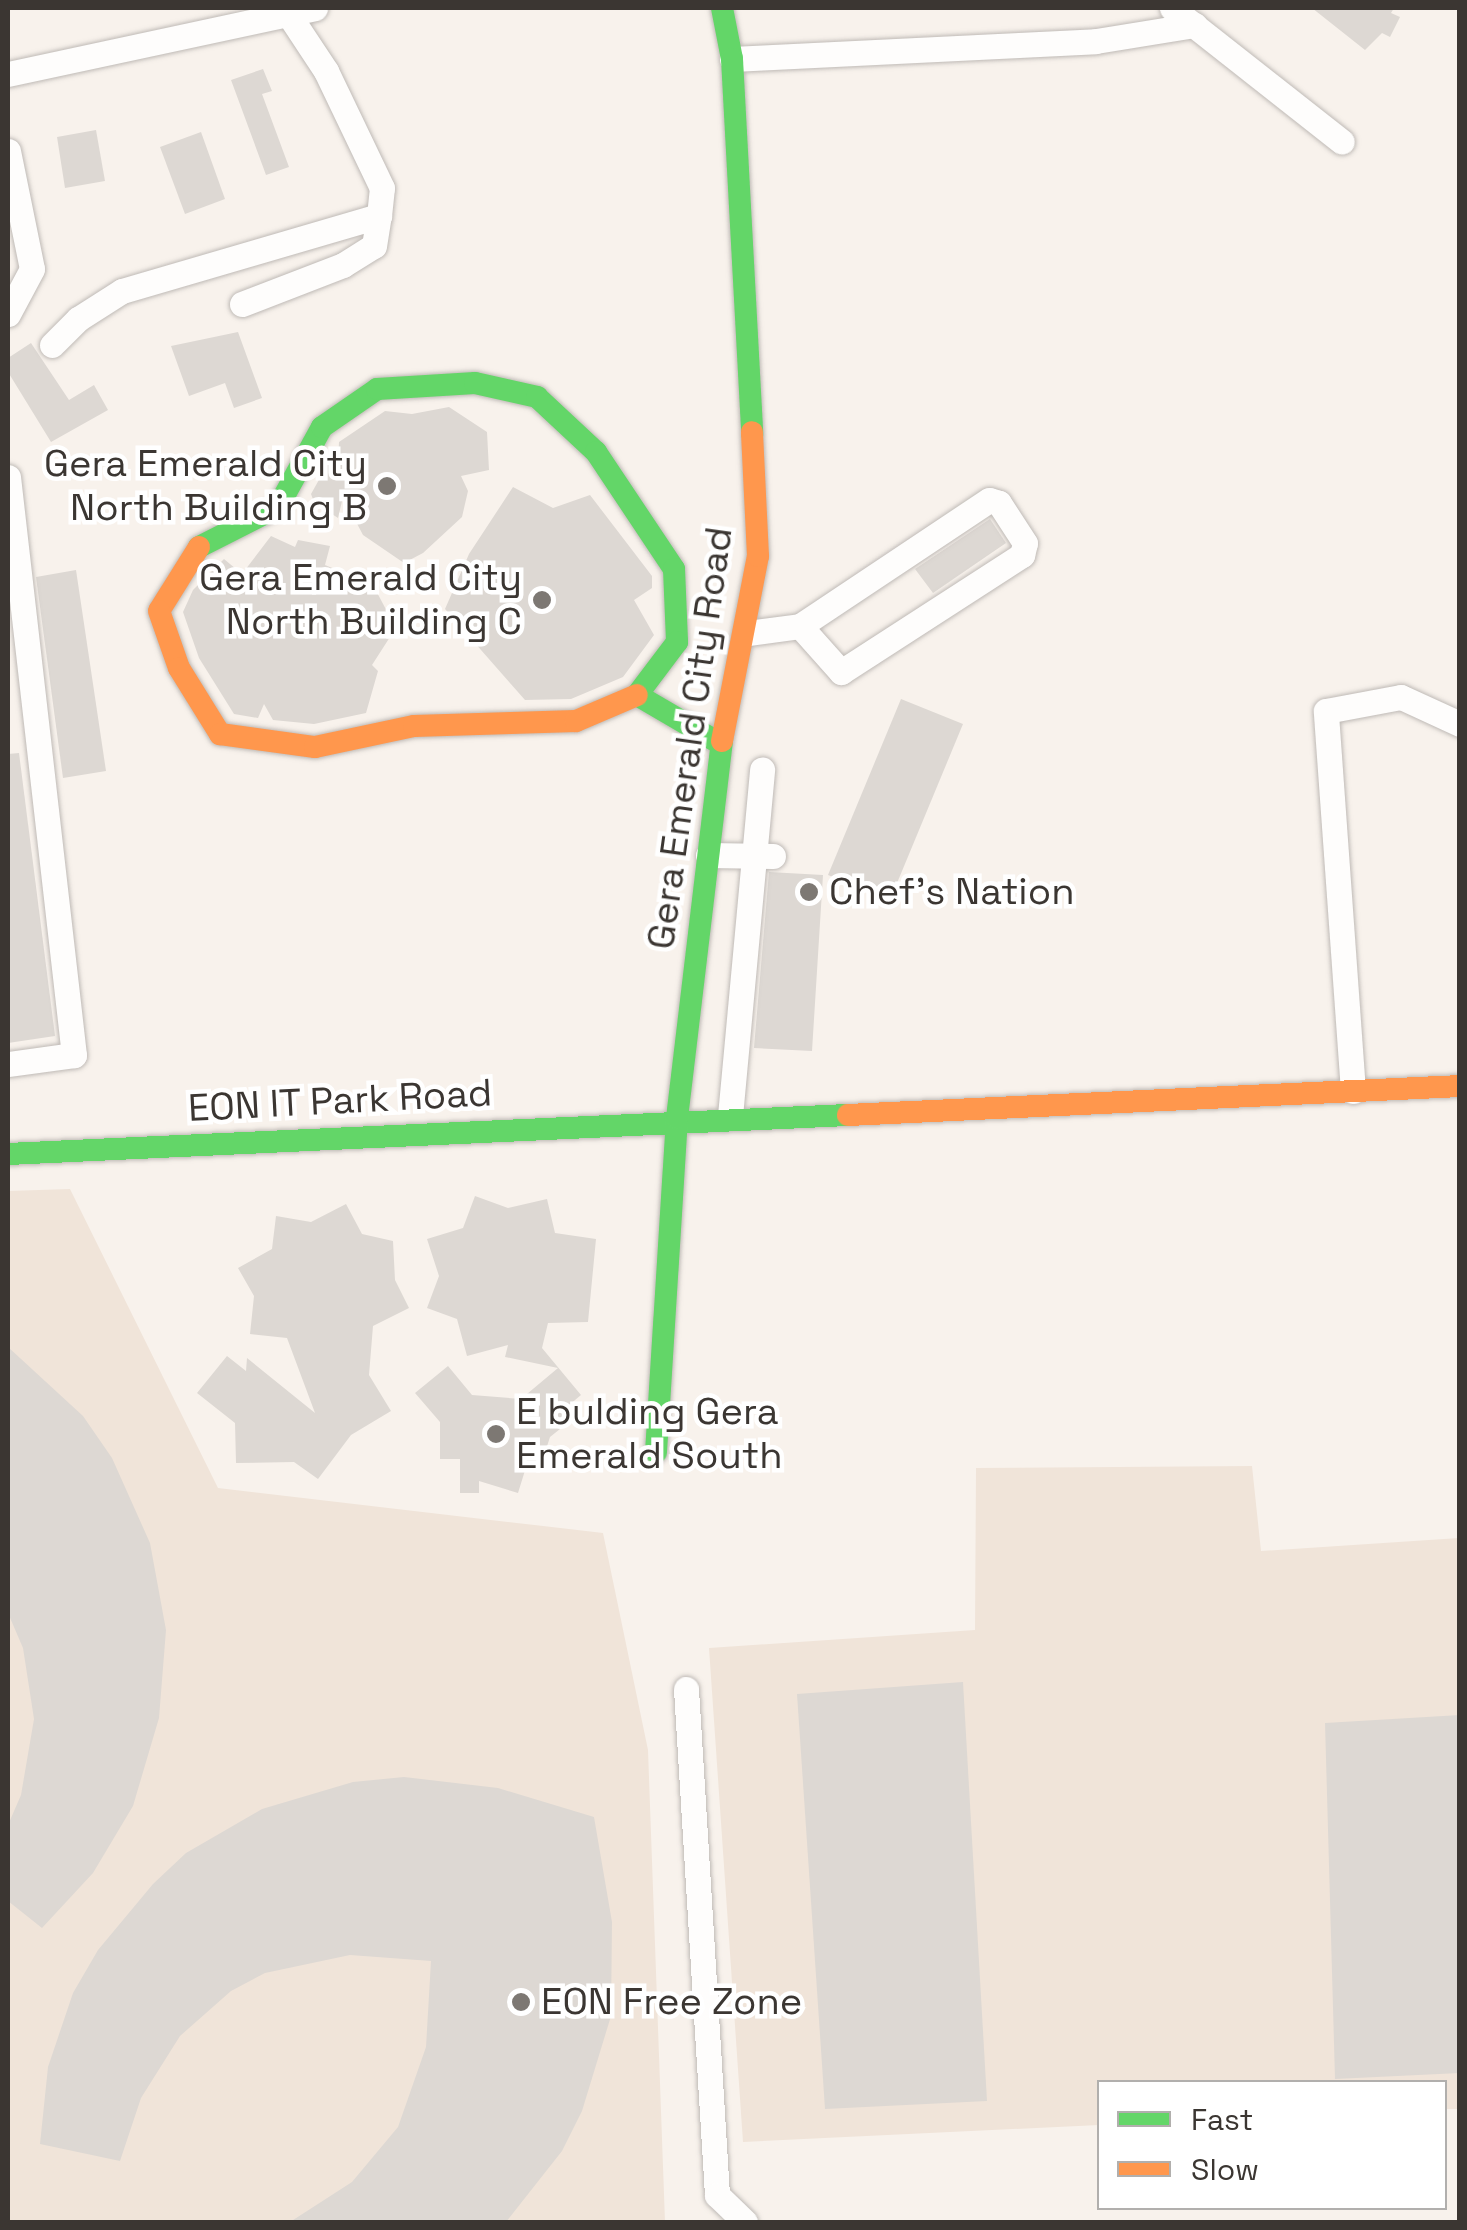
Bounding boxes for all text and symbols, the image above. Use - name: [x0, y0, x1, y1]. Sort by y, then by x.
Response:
- place label: Gera Emerald City North Building B: [44, 441, 367, 530]
- marker: Gera Emerald City North Building B: [376, 475, 398, 497]
- street label: Gera Emerald City Road: [638, 524, 742, 952]
- place label: Gera Emerald City North Building C: [199, 555, 522, 644]
- marker: Gera Emerald City North Building C: [531, 589, 553, 611]
- place label: Chef’s Nation: [829, 869, 1074, 915]
- marker: Chef’s Nation: [798, 881, 820, 903]
- street label: EON IT Park Road: [186, 1070, 494, 1132]
- place label: E bulding Gera Emerald South: [516, 1389, 782, 1478]
- marker: E bulding Gera Emerald South: [485, 1423, 507, 1445]
- place label: EON Free Zone: [541, 1979, 802, 2025]
- marker: EON Free Zone: [510, 1991, 532, 2013]
- legend: [1097, 2080, 1447, 2210]
- text: Fast: [1191, 2100, 1253, 2139]
- text: Slow: [1191, 2150, 1259, 2189]

